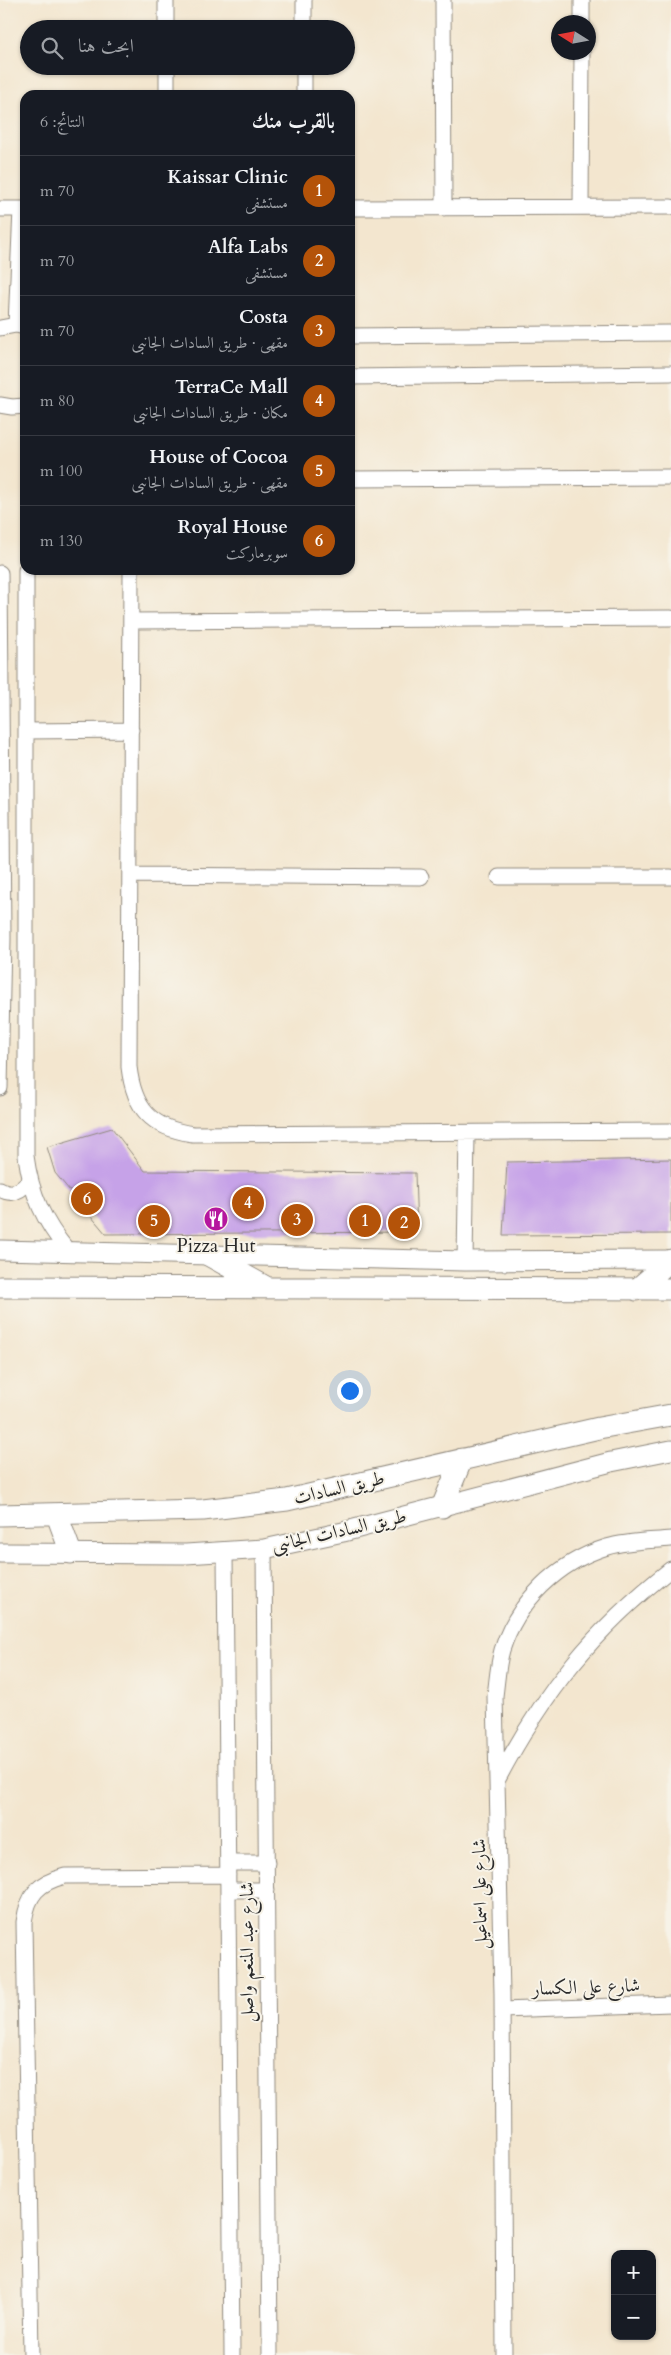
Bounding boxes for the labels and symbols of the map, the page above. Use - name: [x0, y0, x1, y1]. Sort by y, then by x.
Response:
- north arrow: [551, 15, 596, 60]
- pin: 6: [71, 1180, 103, 1218]
- pin: 4: [232, 1184, 264, 1222]
- pin: 3: [281, 1201, 313, 1239]
- pin: 5: [138, 1202, 170, 1240]
- pin: 1: [349, 1202, 381, 1240]
- pin: 2: [388, 1204, 420, 1242]
- restaurant icon: Pizza Hut: [203, 1206, 229, 1232]
- place label: Pizza Hut: [176, 1233, 256, 1259]
- your location: [337, 1378, 363, 1404]
- street label: طريق السادات: [291, 1465, 387, 1511]
- street label: طريق السادات الجانبى: [269, 1503, 409, 1559]
- street label: شارع على اسماعيل: [466, 1838, 496, 1950]
- street label: شارع عبد المنعم واصل: [234, 1882, 265, 2022]
- street label: شارع على الكسار: [530, 1972, 641, 2004]

